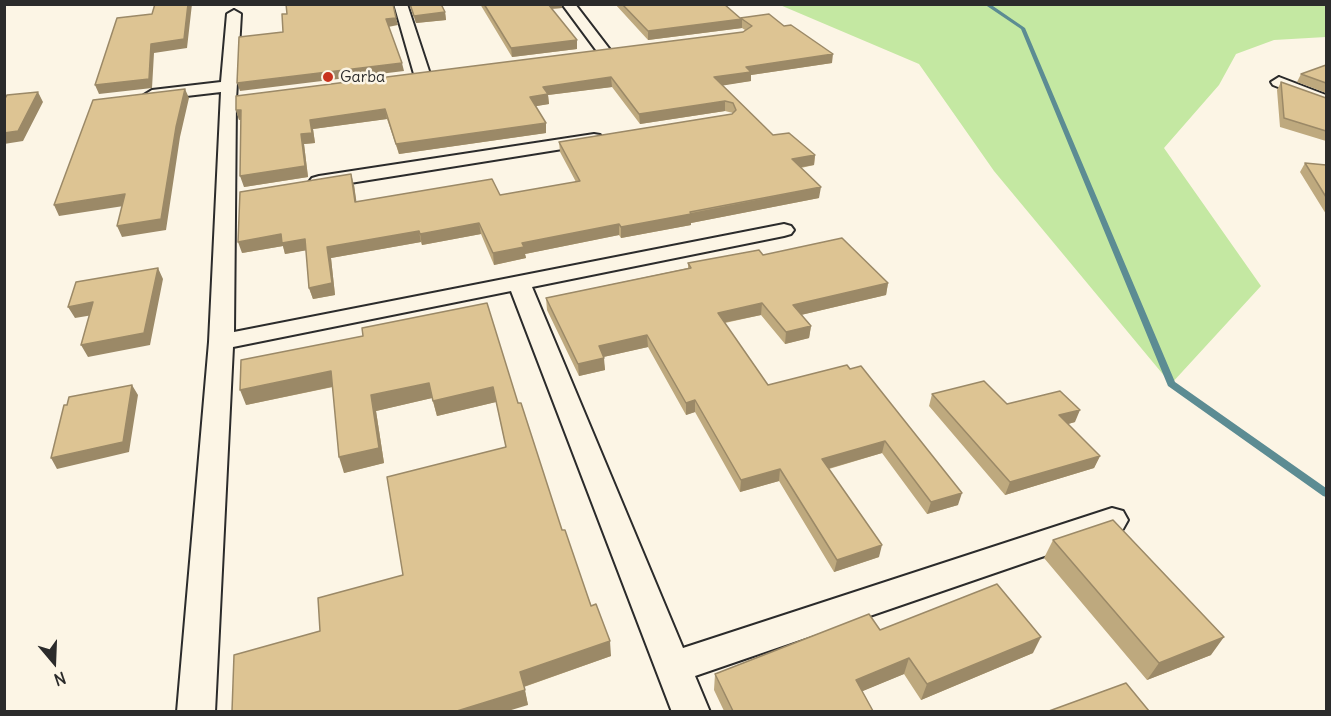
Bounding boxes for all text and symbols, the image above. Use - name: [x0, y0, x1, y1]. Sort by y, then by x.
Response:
- place label: Garba: [340, 67, 385, 87]
- marker: Garba: [321, 70, 335, 84]
- north arrow: [24, 632, 84, 692]
- text: N: [51, 668, 68, 690]

